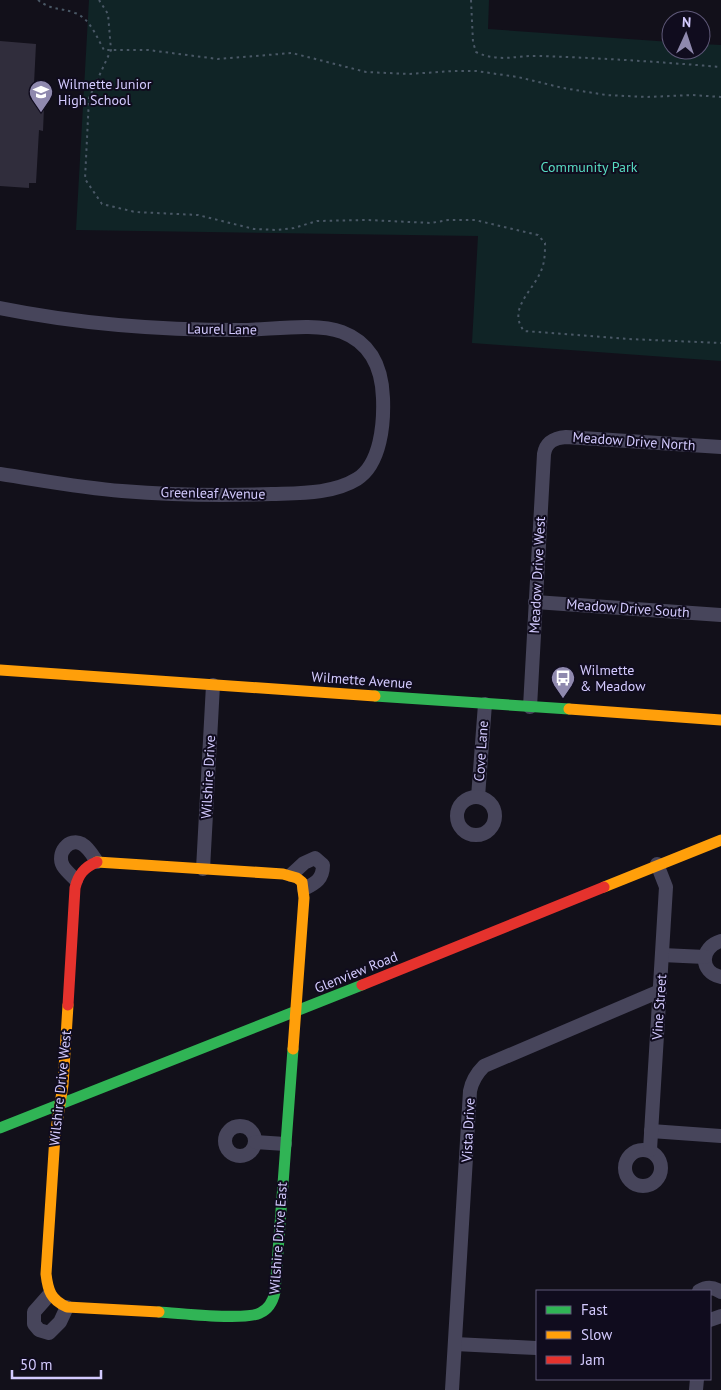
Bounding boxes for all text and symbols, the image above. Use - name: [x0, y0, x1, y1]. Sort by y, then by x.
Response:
- north arrow: [661, 10, 711, 60]
- text: N: [682, 13, 692, 31]
- place label: Wilmette Junior High School: [58, 75, 152, 109]
- school or university icon: Wilmette Junior High School: [28, 79, 54, 113]
- park label: Community Park: [541, 158, 638, 176]
- street label: Laurel Lane: [187, 319, 257, 339]
- street label: Meadow Drive North: [572, 428, 696, 454]
- street label: Greenleaf Avenue: [161, 483, 265, 503]
- street label: Meadow Drive West: [525, 516, 549, 634]
- street label: Meadow Drive South: [566, 595, 690, 621]
- place label: Wilmette & Meadow: [580, 661, 646, 695]
- bus stop icon: Wilmette & Meadow: [550, 665, 576, 699]
- street label: Wilmette Avenue: [311, 667, 413, 693]
- street label: Cove Lane: [470, 720, 492, 782]
- street label: Wilshire Drive: [197, 735, 219, 819]
- street label: Glenview Road: [312, 947, 400, 997]
- street label: Vine Street: [648, 973, 670, 1042]
- street label: Wilshire Drive West: [45, 1029, 75, 1147]
- street label: Vista Drive: [457, 1097, 479, 1164]
- street label: Wilshire Drive East: [265, 1181, 291, 1295]
- legend: [536, 1290, 711, 1380]
- text: Fast: [581, 1300, 608, 1319]
- text: Slow: [581, 1325, 612, 1344]
- scale bar: [12, 1348, 101, 1380]
- text: Jam: [580, 1350, 605, 1369]
- text: 50 m: [20, 1355, 53, 1374]

